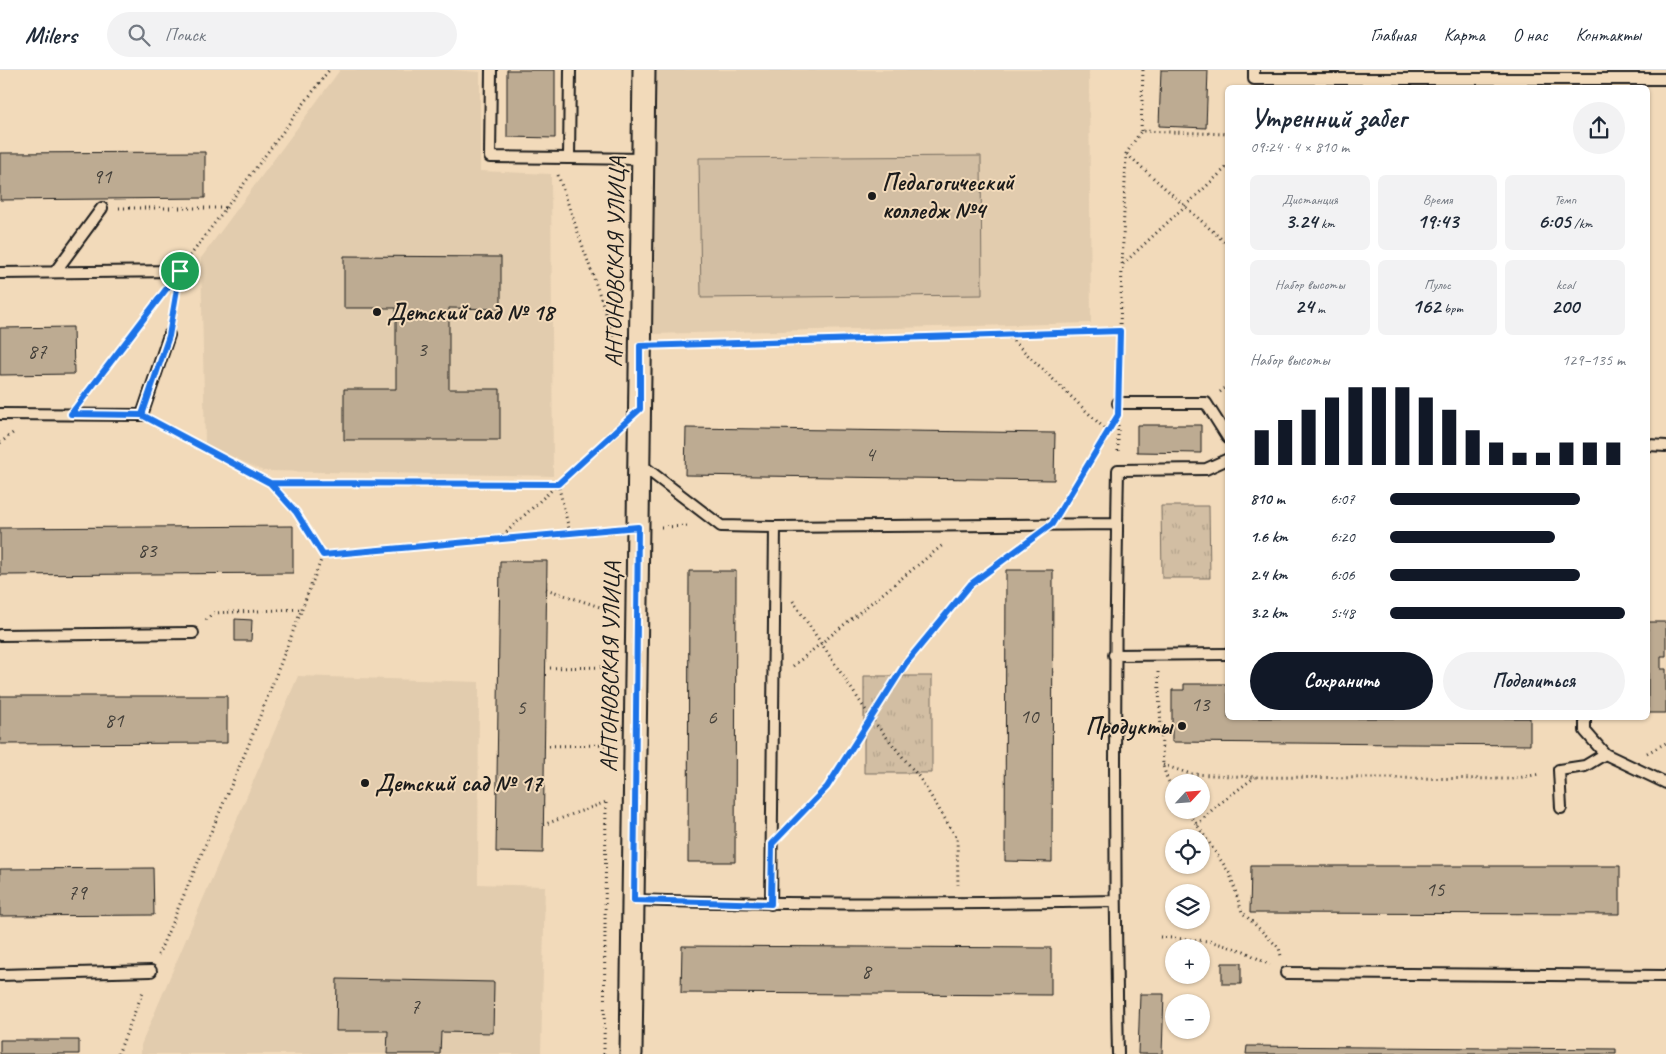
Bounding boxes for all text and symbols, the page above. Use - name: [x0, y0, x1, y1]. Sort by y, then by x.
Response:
- search box: [107, 12, 457, 57]
- text: Milers: [25, 20, 77, 50]
- icon: search: [125, 21, 153, 49]
- text: Поиск: [165, 23, 205, 47]
- text: Главная: [1371, 24, 1416, 46]
- text: Карта: [1444, 24, 1485, 46]
- text: О нас: [1513, 24, 1548, 46]
- text: Контакты: [1576, 24, 1641, 46]
- text: Утренний забег: [1250, 100, 1406, 135]
- button: share: [1573, 102, 1625, 154]
- text: 09:24 · 4 × 810 m: [1250, 137, 1349, 157]
- street label: АНТОНОВСКАЯ УЛИЦА: [598, 156, 632, 367]
- house number: 91: [93, 163, 113, 189]
- place label: Педагогический колледж №4: [882, 167, 1016, 225]
- marker: Педагогический колледж №4: [866, 190, 878, 202]
- text: Дистанция: [1282, 191, 1338, 208]
- text: Время: [1423, 191, 1452, 208]
- text: Темп: [1554, 191, 1576, 208]
- text: 3.24: [1285, 208, 1318, 234]
- text: 19:43: [1417, 208, 1458, 234]
- text: 6:05: [1538, 208, 1571, 234]
- text: km: [1318, 215, 1335, 232]
- text: /km: [1571, 215, 1592, 232]
- pin: [159, 250, 201, 292]
- icon: arrive: [166, 257, 194, 285]
- text: Набор высоты: [1275, 276, 1345, 293]
- text: Пульс: [1424, 276, 1451, 293]
- text: kcal: [1556, 276, 1574, 293]
- text: 24: [1295, 293, 1314, 319]
- text: 162: [1412, 293, 1441, 319]
- text: 200: [1551, 293, 1579, 319]
- place label: Детский сад № 18: [387, 297, 557, 327]
- text: m: [1314, 300, 1325, 317]
- text: bpm: [1441, 300, 1463, 317]
- marker: Детский сад № 18: [371, 306, 383, 318]
- house number: 3: [417, 336, 428, 362]
- house number: 87: [28, 338, 48, 364]
- text: Набор высоты: [1250, 350, 1329, 370]
- text: 129–135 m: [1562, 350, 1625, 370]
- house number: 4: [865, 441, 877, 467]
- text: 810 m: [1250, 489, 1285, 509]
- text: 6:07: [1330, 489, 1355, 509]
- text: 1.6 km: [1250, 527, 1288, 547]
- text: 6:20: [1330, 527, 1355, 547]
- house number: 83: [138, 537, 158, 563]
- street label: АНТОНОВСКАЯ УЛИЦА: [593, 561, 627, 772]
- text: 2.4 km: [1250, 565, 1287, 585]
- text: 6:06: [1330, 565, 1355, 585]
- text: 3.2 km: [1250, 603, 1287, 623]
- text: 5:48: [1330, 603, 1355, 623]
- button: Сохранить: [1250, 652, 1433, 710]
- button: Поделиться: [1443, 652, 1625, 710]
- house number: 13: [1191, 691, 1211, 717]
- house number: 5: [516, 694, 527, 720]
- house number: 10: [1020, 703, 1040, 729]
- house number: 6: [707, 704, 717, 730]
- house number: 81: [105, 707, 125, 733]
- place label: Продукты: [1085, 711, 1174, 741]
- marker: Продукты: [1176, 720, 1188, 732]
- place label: Детский сад № 17: [375, 768, 544, 798]
- north arrow: [1165, 774, 1210, 819]
- map controls: [1165, 774, 1210, 1039]
- marker: Детский сад № 17: [359, 777, 371, 789]
- button: locate: [1165, 829, 1210, 874]
- house number: 15: [1426, 876, 1446, 902]
- house number: 79: [68, 879, 88, 905]
- button: layers: [1165, 884, 1210, 929]
- button: +: [1165, 939, 1210, 984]
- house number: 8: [861, 958, 873, 984]
- house number: 7: [410, 993, 421, 1019]
- button: −: [1165, 994, 1210, 1039]

